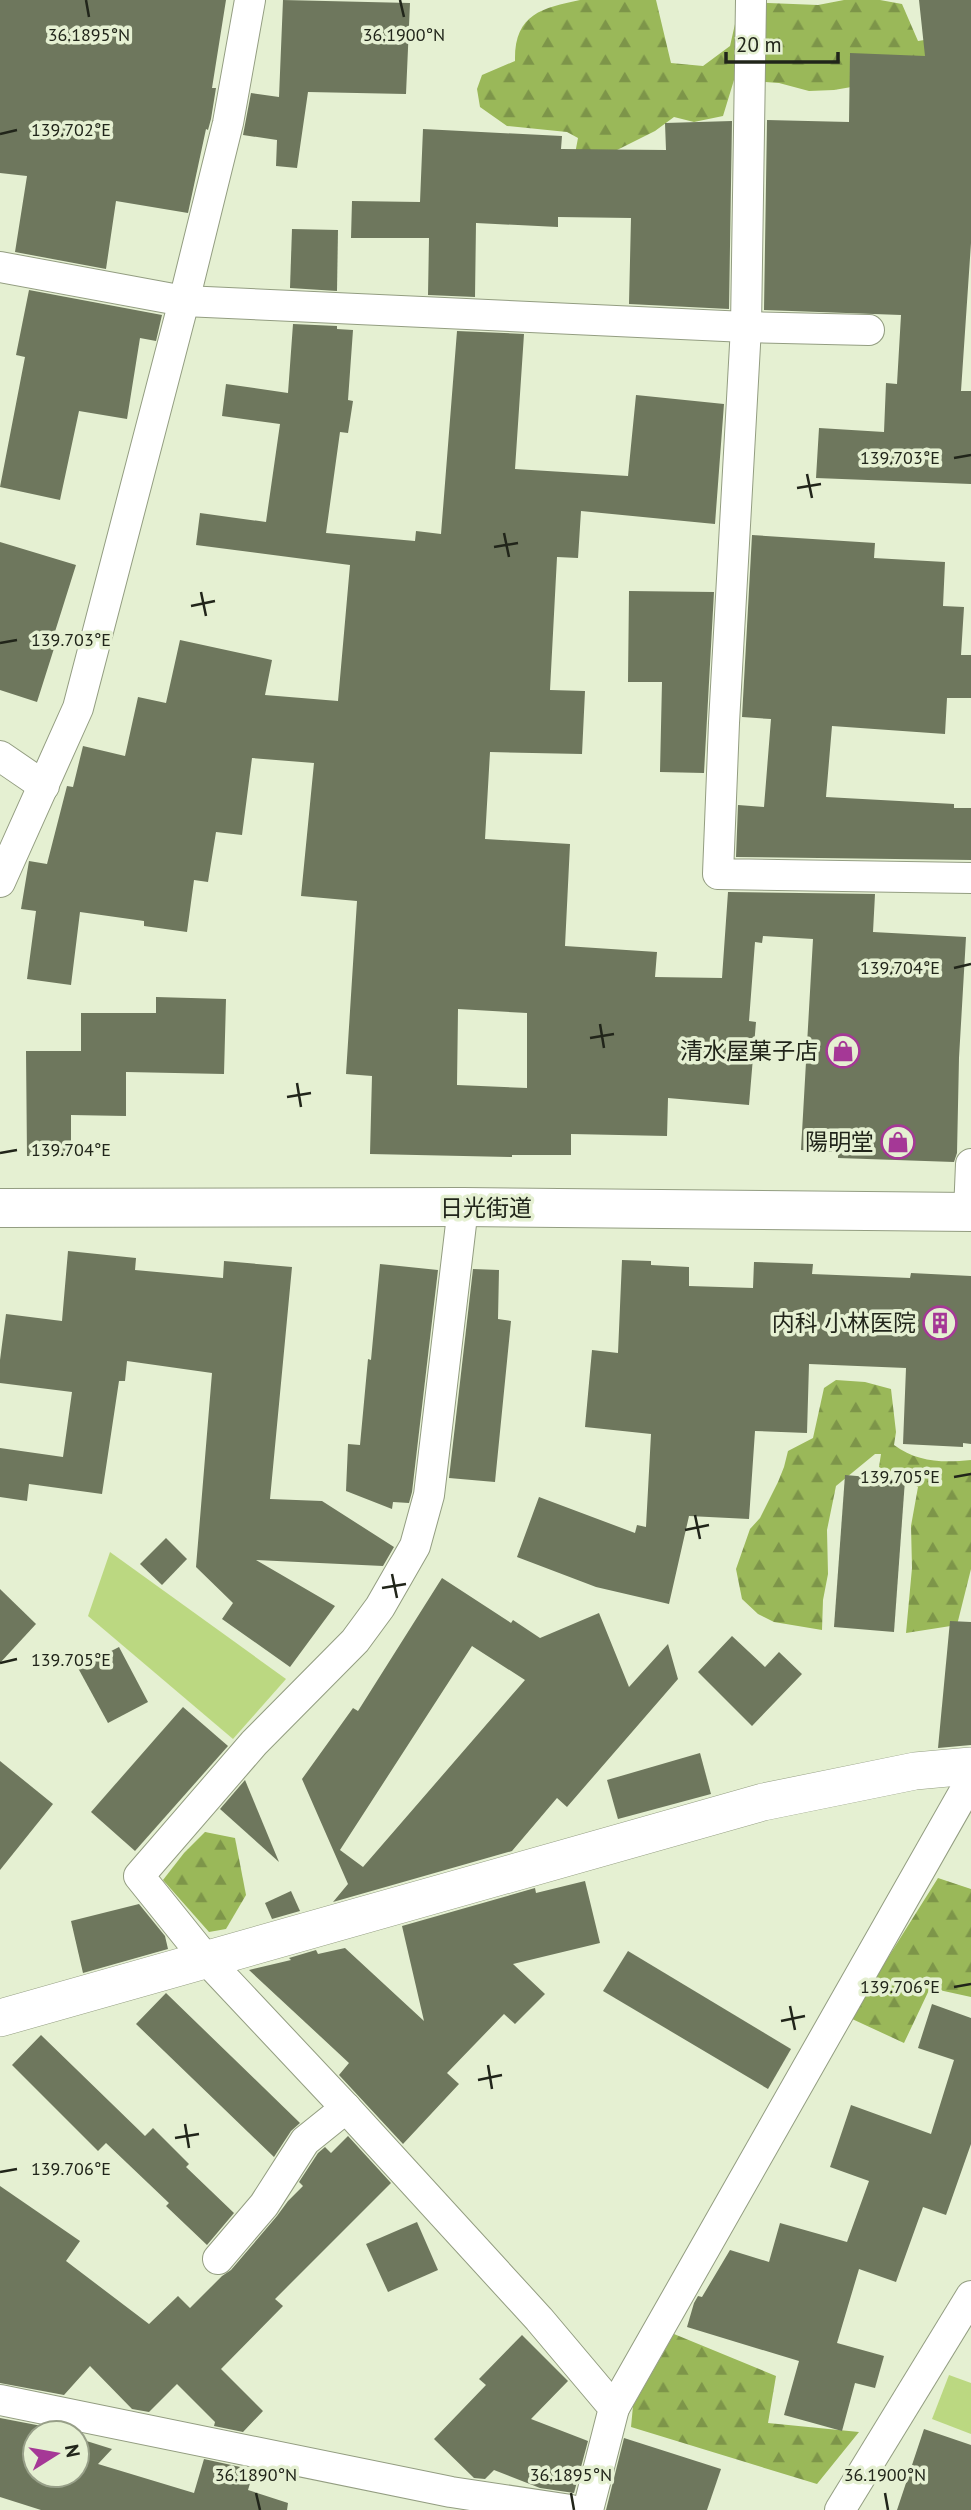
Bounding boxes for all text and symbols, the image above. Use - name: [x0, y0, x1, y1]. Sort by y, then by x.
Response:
- scale bar: [726, 21, 838, 65]
- text: 36.1895°N: [48, 23, 130, 46]
- text: 36.1900°N: [363, 23, 445, 46]
- text: 20 m: [736, 31, 782, 58]
- text: 139.702°E: [31, 118, 111, 141]
- text: 139.703°E: [860, 446, 940, 469]
- text: 139.703°E: [31, 628, 111, 651]
- text: 139.704°E: [860, 956, 940, 979]
- shop icon: 清水屋菓子店: [824, 1032, 862, 1070]
- place label: 清水屋菓子店: [680, 1036, 818, 1065]
- shop icon: 陽明堂: [879, 1123, 917, 1161]
- place label: 陽明堂: [805, 1127, 874, 1156]
- text: 139.704°E: [31, 1138, 111, 1161]
- street label: 日光街道: [440, 1193, 532, 1222]
- building icon: 内科 小林医院: [921, 1304, 959, 1342]
- place label: 内科 小林医院: [772, 1308, 916, 1337]
- text: 139.705°E: [860, 1465, 940, 1488]
- text: 139.705°E: [31, 1648, 111, 1671]
- text: 139.706°E: [860, 1975, 940, 1998]
- text: 139.706°E: [31, 2157, 111, 2180]
- north arrow: [21, 2419, 91, 2489]
- text: N: [60, 2442, 86, 2459]
- text: 36.1890°N: [215, 2463, 297, 2486]
- text: 36.1895°N: [530, 2463, 612, 2486]
- text: 36.1900°N: [844, 2463, 926, 2486]

